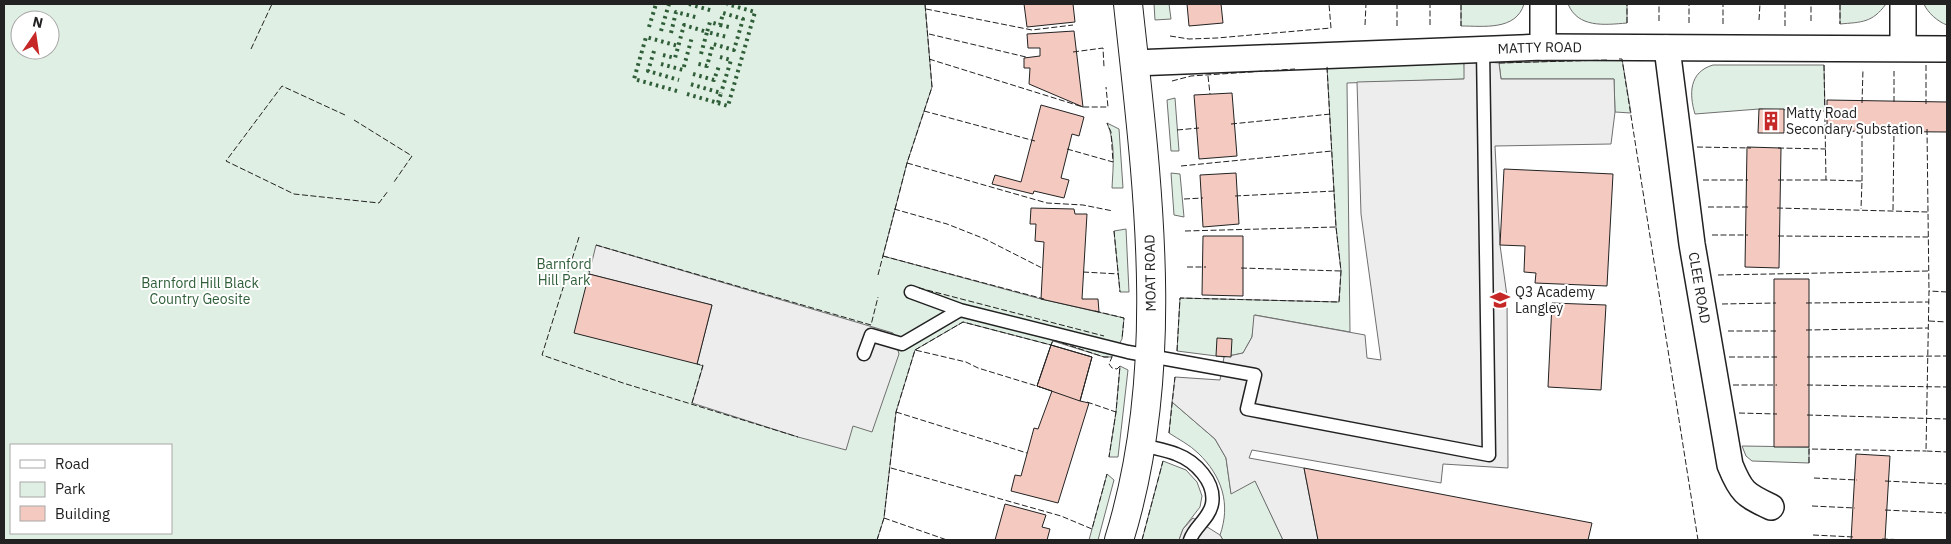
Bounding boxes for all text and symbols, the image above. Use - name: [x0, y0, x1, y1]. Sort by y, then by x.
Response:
- north arrow: [10, 10, 60, 60]
- text: N: [31, 12, 45, 32]
- street label: MATTY ROAD: [1497, 38, 1582, 58]
- place label: Matty Road Secondary Substation: [1786, 104, 1923, 138]
- building icon: Matty Road Secondary Substation: [1760, 110, 1782, 132]
- street label: MOAT ROAD: [1140, 234, 1160, 312]
- street label: CLEE ROAD: [1685, 251, 1715, 325]
- park label: Barnford Hill Park: [536, 255, 592, 289]
- park label: Barnford Hill Black Country Geosite: [141, 274, 259, 308]
- place label: Q3 Academy Langley: [1515, 283, 1595, 317]
- school or university icon: Q3 Academy Langley: [1489, 289, 1511, 311]
- legend: [10, 444, 172, 534]
- text: Road: [55, 454, 90, 473]
- text: Park: [55, 479, 85, 498]
- text: Building: [55, 504, 110, 523]

